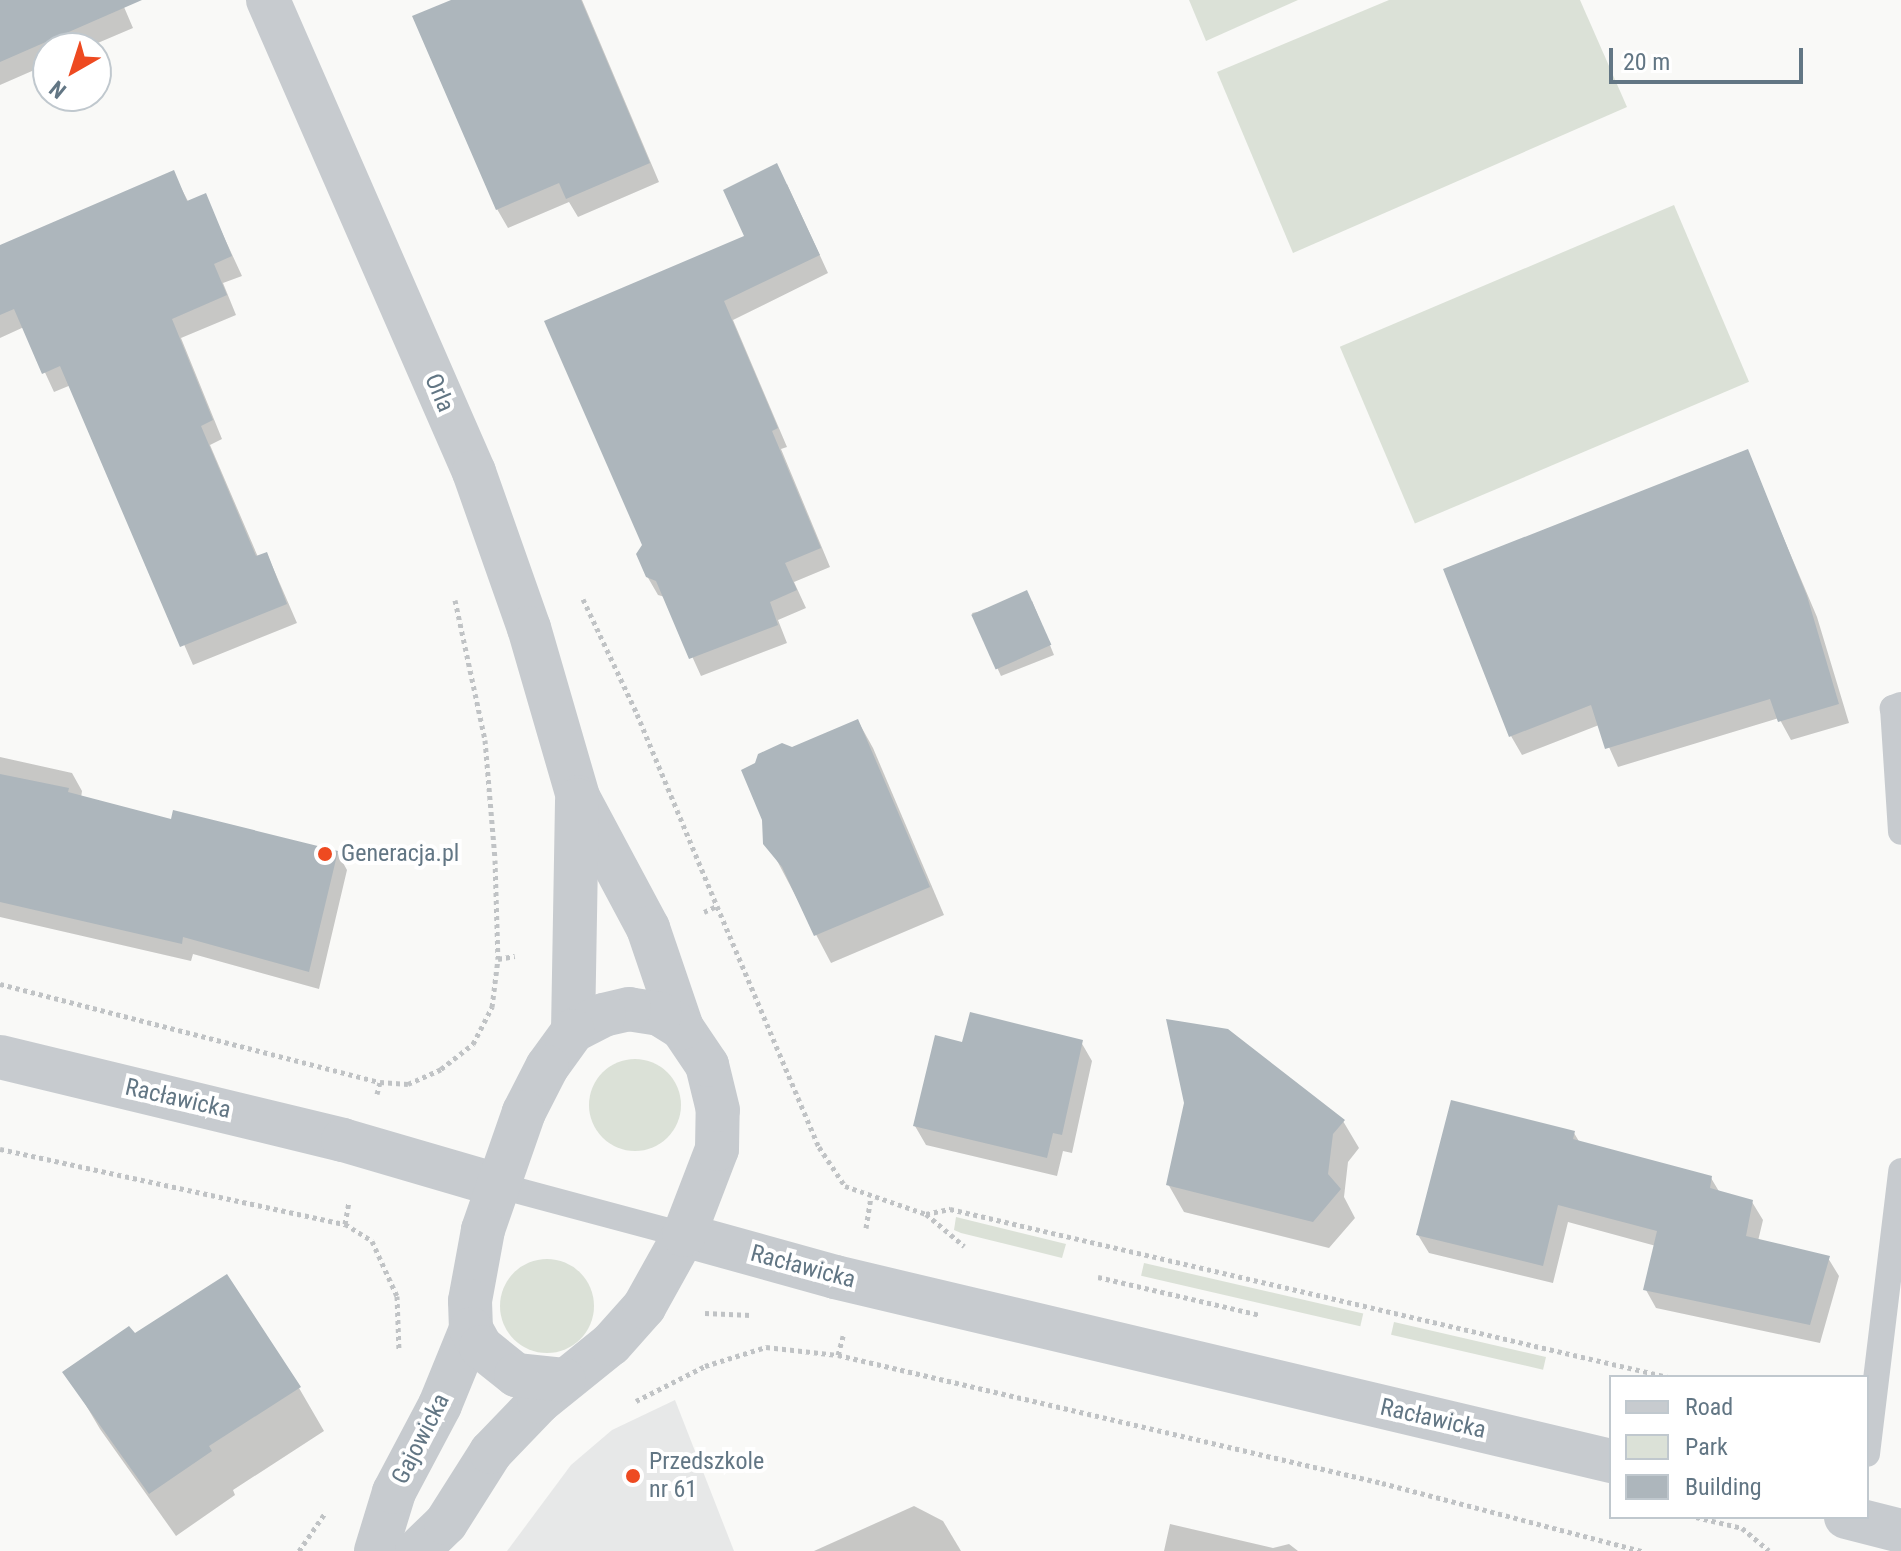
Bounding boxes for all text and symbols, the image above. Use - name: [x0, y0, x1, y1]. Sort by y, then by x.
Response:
- north arrow: [32, 32, 112, 112]
- scale bar: [1613, 32, 1807, 82]
- text: 20 m: [1623, 48, 1670, 76]
- text: N: [45, 76, 71, 103]
- street label: Orla: [418, 370, 460, 416]
- place label: Generacja.pl: [341, 840, 459, 868]
- marker: Generacja.pl: [316, 845, 334, 863]
- street label: Racławicka: [122, 1073, 234, 1125]
- street label: Racławicka: [747, 1239, 859, 1295]
- legend: [1609, 1375, 1869, 1519]
- street label: Gajowicka: [386, 1389, 456, 1489]
- street label: Racławicka: [1377, 1393, 1489, 1445]
- text: Road: [1685, 1393, 1733, 1421]
- text: Park: [1685, 1433, 1728, 1461]
- place label: Przedszkole nr 61: [649, 1448, 764, 1504]
- marker: Przedszkole nr 61: [624, 1467, 642, 1485]
- text: Building: [1685, 1473, 1762, 1501]

